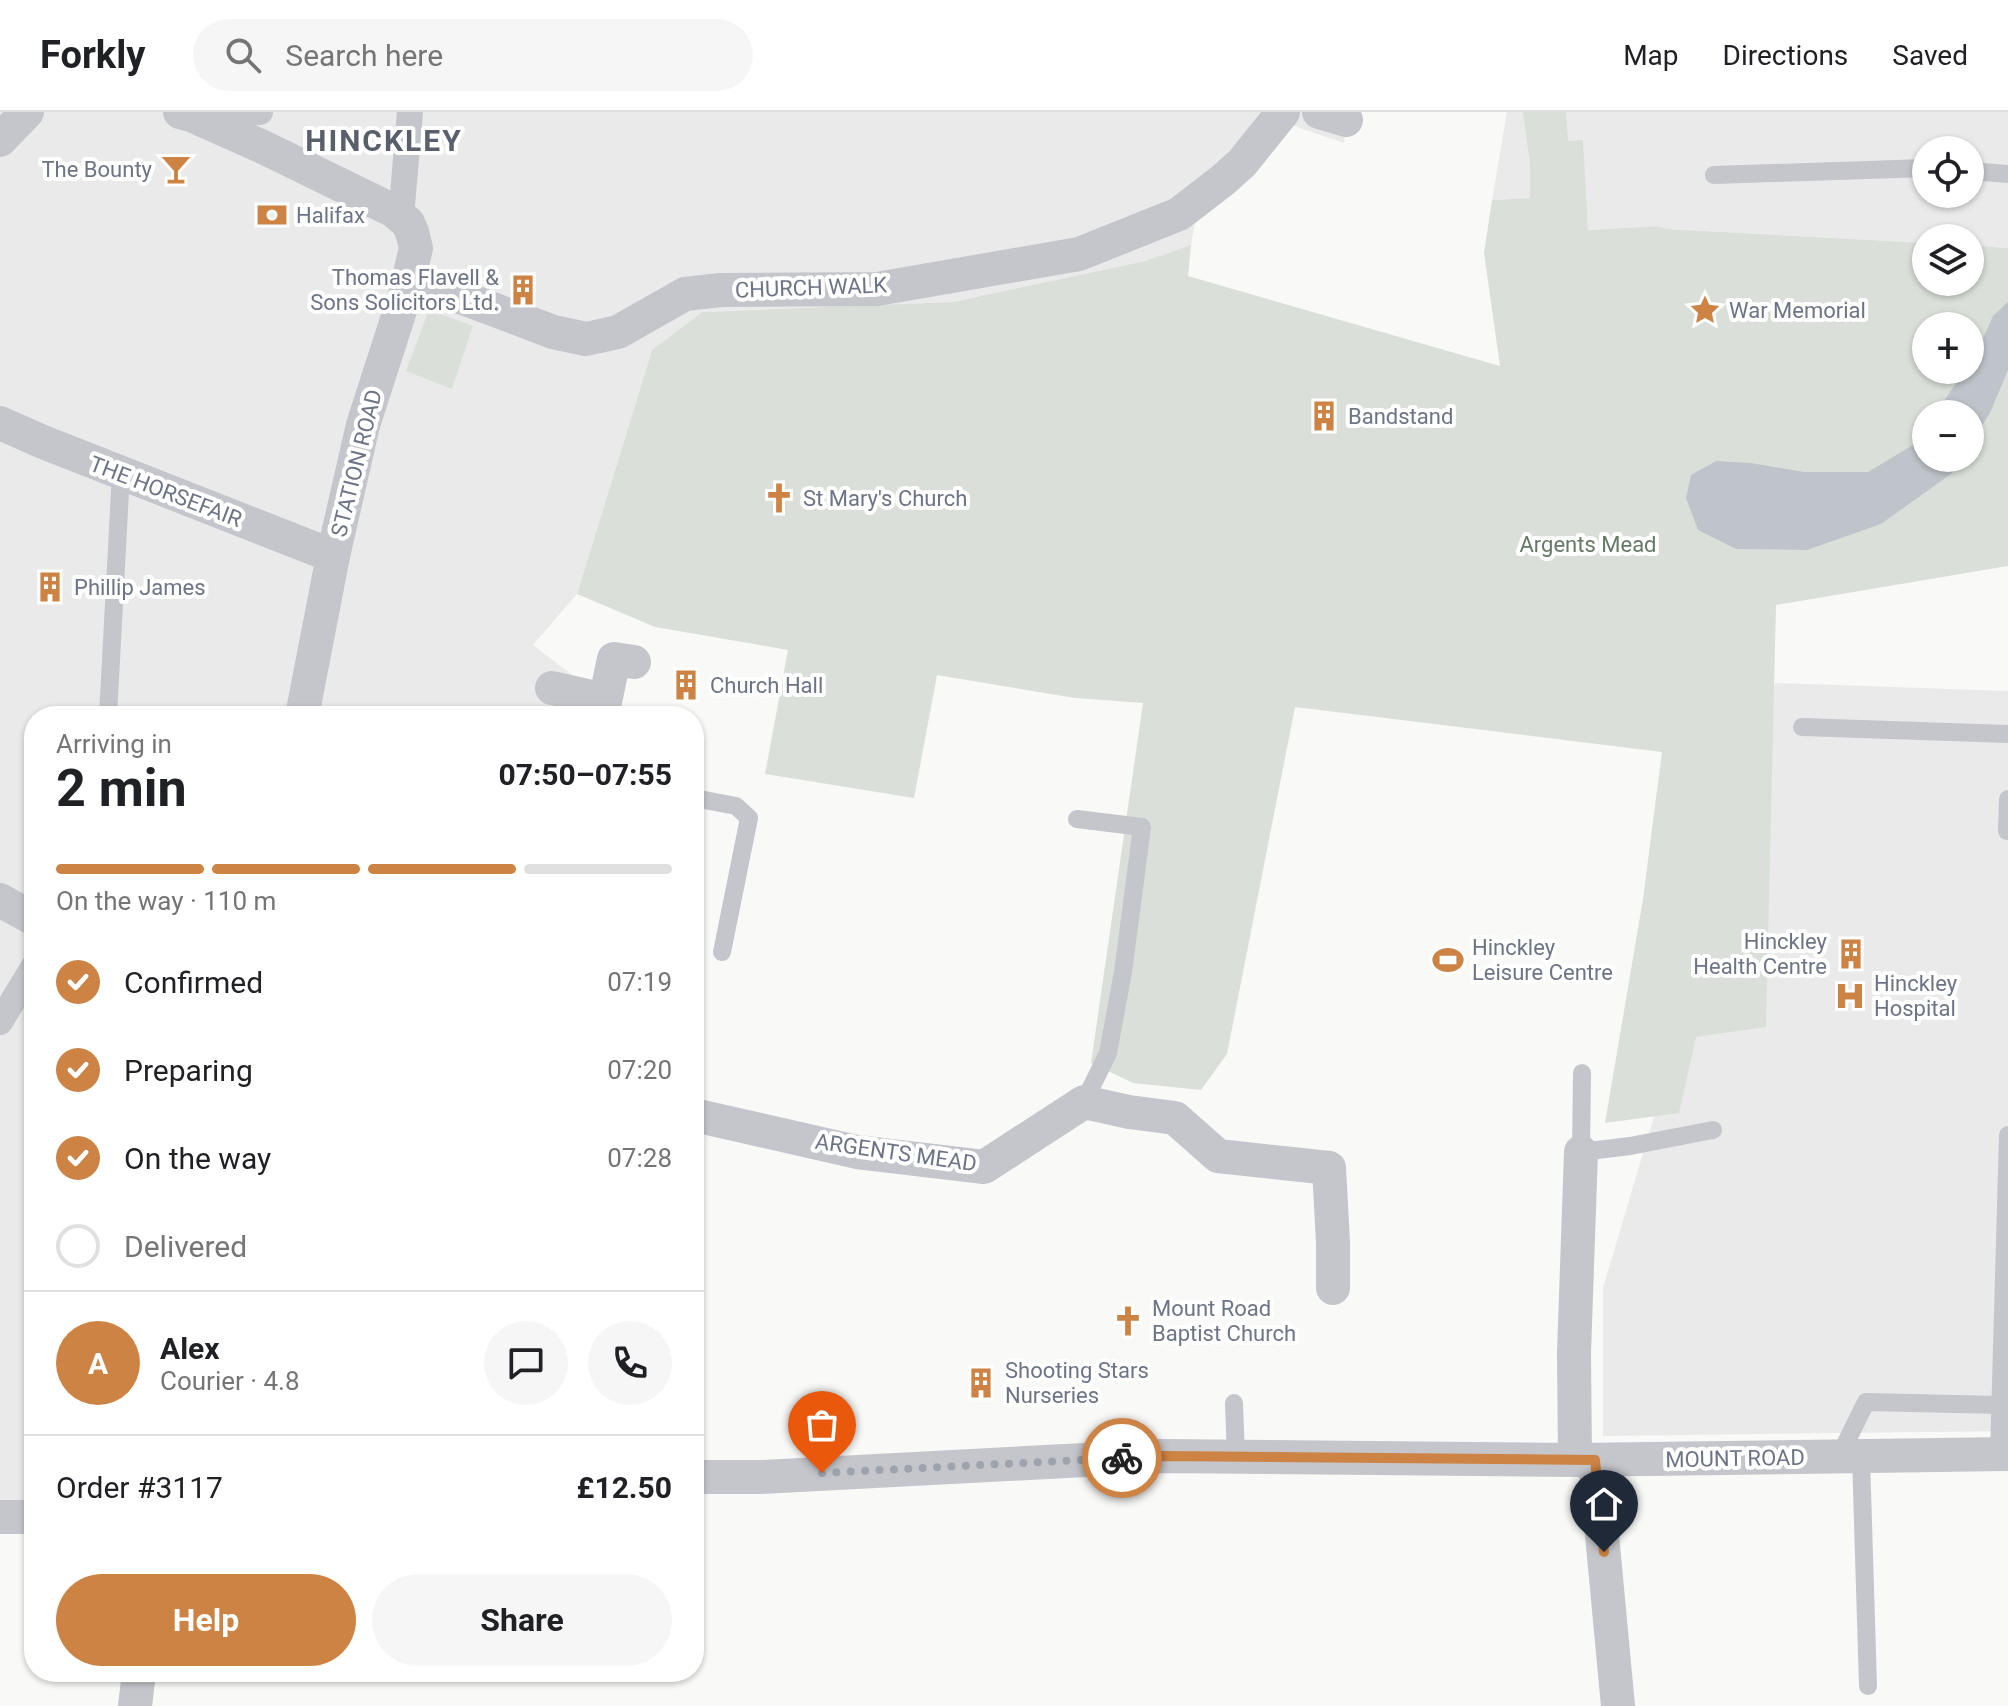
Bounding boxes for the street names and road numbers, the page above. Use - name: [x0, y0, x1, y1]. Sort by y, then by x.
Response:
- street label: CHURCH WALK: [734, 272, 888, 303]
- street label: STATION ROAD: [326, 387, 387, 539]
- street label: THE HORSEFAIR: [86, 451, 246, 532]
- street label: ARGENTS MEAD: [814, 1129, 978, 1176]
- street label: MOUNT ROAD: [1665, 1445, 1805, 1472]

